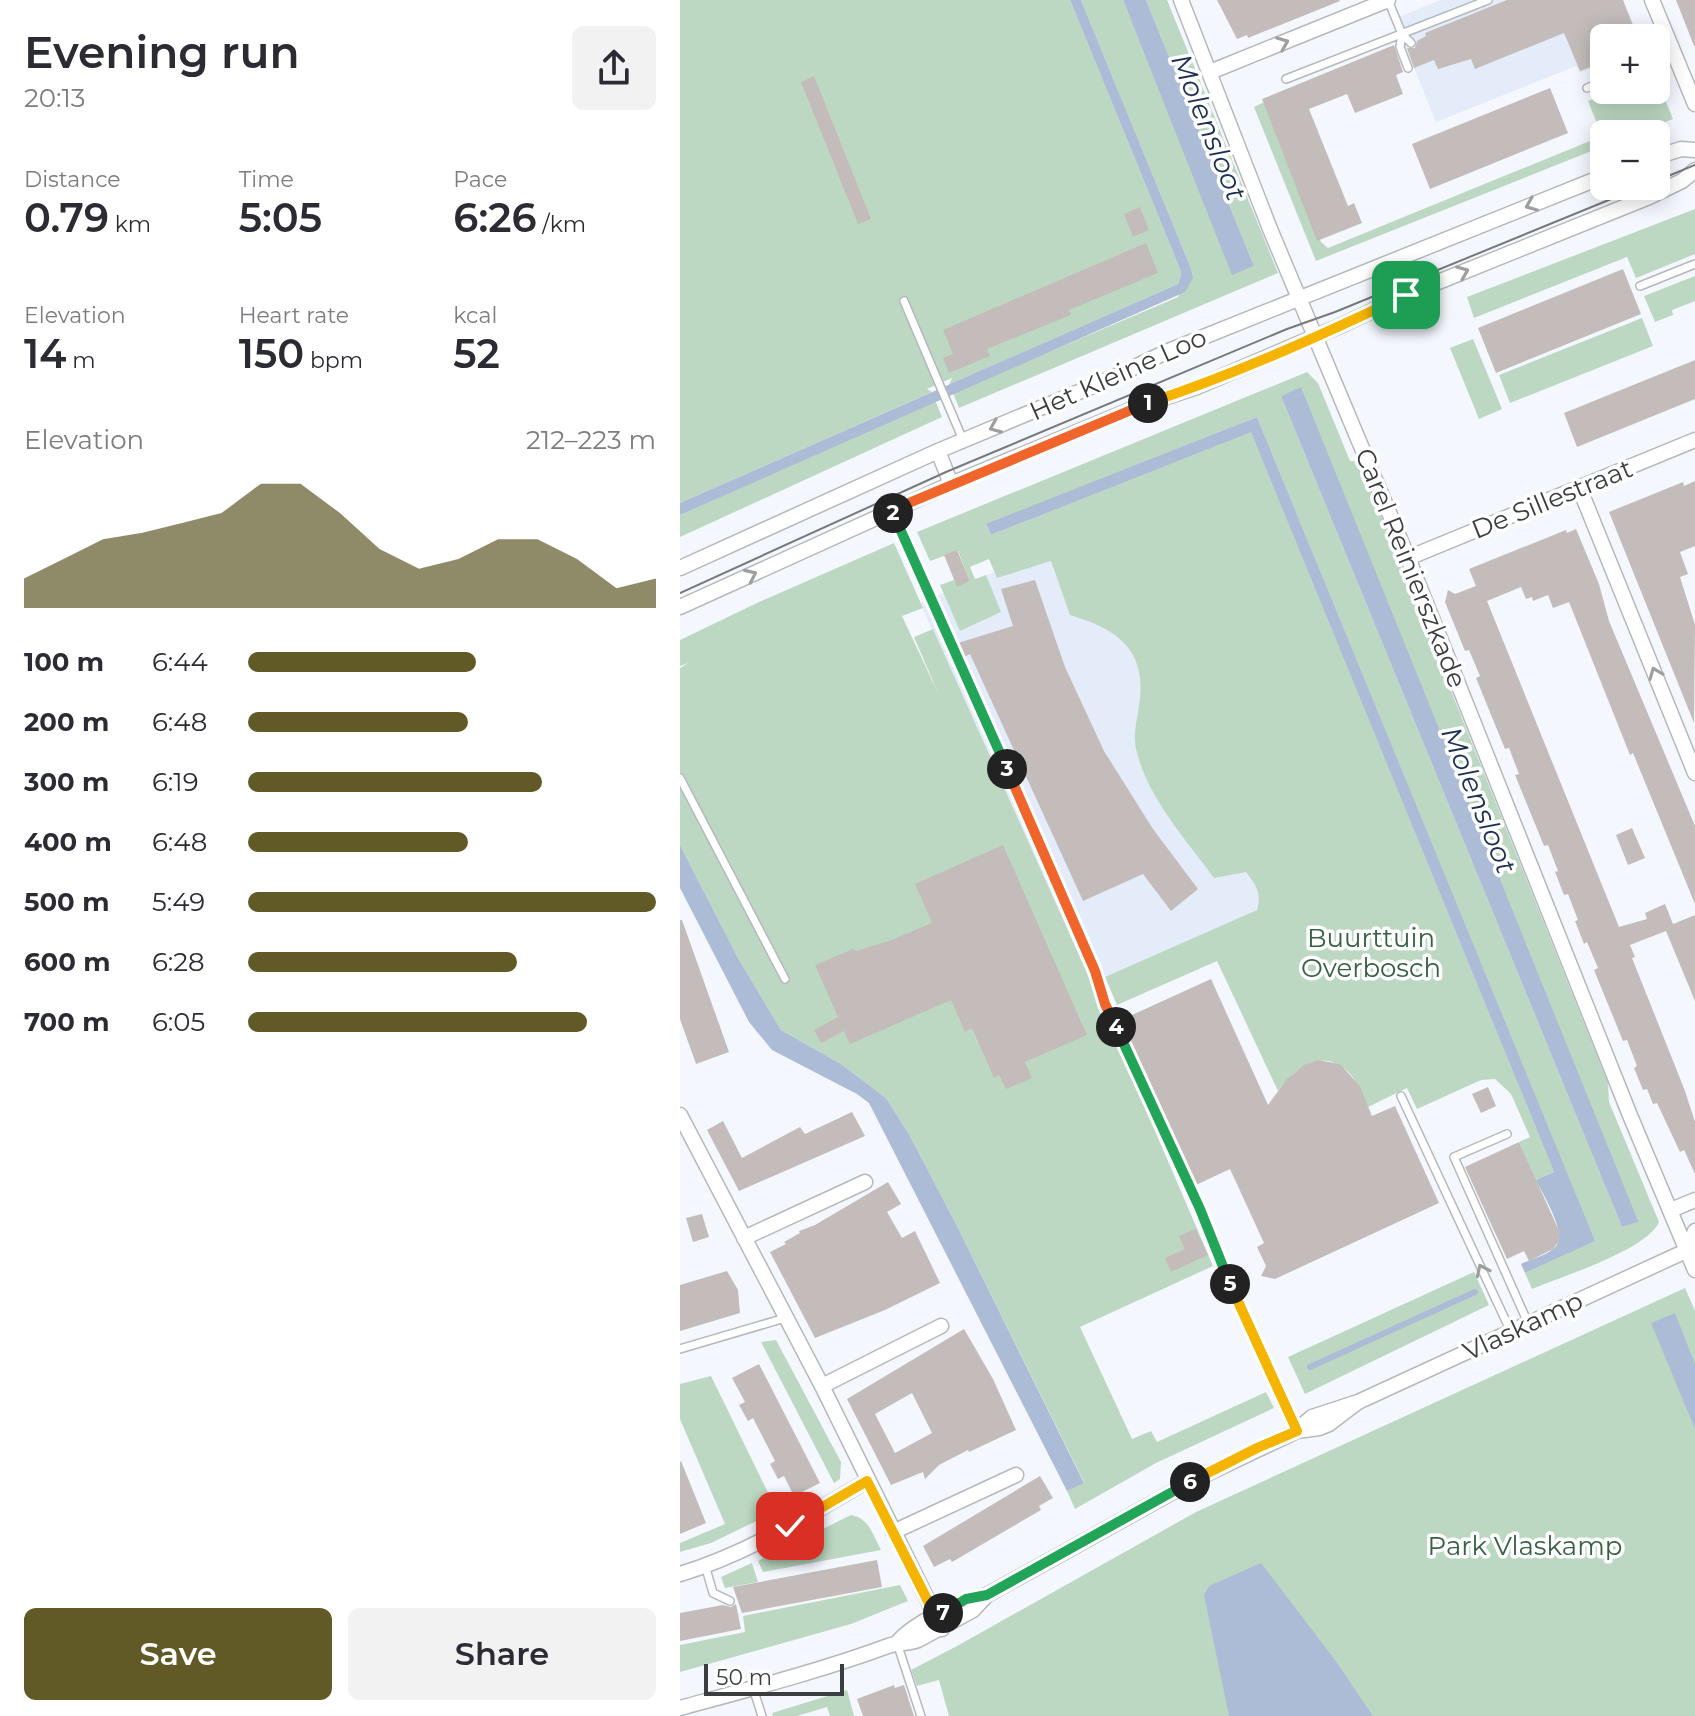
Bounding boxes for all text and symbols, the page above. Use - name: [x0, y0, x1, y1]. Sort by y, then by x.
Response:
- map controls: [1590, 24, 1670, 200]
- button: +: [1590, 24, 1670, 104]
- text: Evening run: [24, 25, 300, 79]
- button: share: [572, 26, 656, 110]
- one-way arrow: [1275, 36, 1289, 53]
- water label: Molensloot: [1164, 49, 1254, 206]
- text: 20:13: [24, 82, 86, 114]
- button: −: [1590, 120, 1670, 200]
- text: Distance: [24, 166, 121, 193]
- text: Time: [239, 166, 294, 193]
- text: Pace: [453, 166, 507, 193]
- text: 0.79: [24, 193, 109, 242]
- text: 5:05: [239, 193, 322, 242]
- text: 6:26: [453, 193, 537, 242]
- one-way arrow: [1525, 195, 1539, 212]
- text: km: [109, 211, 151, 238]
- text: /km: [537, 211, 586, 238]
- pin: [1372, 261, 1440, 329]
- one-way arrow: [1455, 265, 1469, 282]
- icon: arrive: [1384, 273, 1428, 317]
- text: Elevation: [24, 302, 126, 329]
- text: Heart rate: [239, 302, 349, 329]
- text: kcal: [453, 302, 497, 329]
- street label: Het Kleine Loo: [1025, 321, 1211, 427]
- text: 14: [24, 329, 66, 378]
- text: 150: [239, 329, 304, 378]
- text: 52: [453, 329, 500, 378]
- text: m: [66, 347, 96, 374]
- text: bpm: [304, 347, 363, 374]
- pin: 1: [1128, 383, 1168, 423]
- text: 1: [1144, 389, 1152, 416]
- one-way arrow: [989, 417, 1003, 433]
- text: Elevation: [24, 424, 144, 456]
- text: 212–223 m: [526, 424, 656, 456]
- street label: Carel Reinierszkade: [1348, 444, 1474, 692]
- street label: De Sillestraat: [1467, 452, 1637, 546]
- pin: 2: [873, 493, 913, 533]
- text: 2: [887, 499, 899, 526]
- one-way arrow: [743, 568, 757, 584]
- text: 100 m: [24, 646, 104, 678]
- text: 6:44: [152, 646, 208, 678]
- one-way arrow: [1648, 667, 1665, 681]
- text: 200 m: [24, 706, 109, 738]
- text: 6:48: [152, 706, 207, 738]
- water label: Molensloot: [1434, 722, 1524, 879]
- pin: 3: [987, 749, 1027, 789]
- text: 3: [1000, 755, 1014, 782]
- text: 300 m: [24, 766, 109, 798]
- text: 6:19: [152, 766, 199, 798]
- text: 400 m: [24, 826, 112, 858]
- text: 6:48: [152, 826, 207, 858]
- text: 500 m: [24, 886, 109, 918]
- text: 5:49: [152, 886, 205, 918]
- park label: Buurttuin Overbosch: [1301, 922, 1441, 984]
- text: 600 m: [24, 946, 111, 978]
- text: 6:28: [152, 946, 205, 978]
- text: 700 m: [24, 1006, 110, 1038]
- text: 6:05: [152, 1006, 205, 1038]
- pin: 4: [1096, 1007, 1136, 1047]
- text: 4: [1108, 1013, 1124, 1040]
- pin: 5: [1210, 1264, 1250, 1304]
- one-way arrow: [1476, 1264, 1492, 1278]
- text: 5: [1223, 1270, 1237, 1297]
- street label: Vlaskamp: [1458, 1284, 1588, 1368]
- pin: 6: [1170, 1462, 1210, 1502]
- text: 6: [1183, 1468, 1197, 1495]
- pin: [756, 1492, 824, 1560]
- icon: check: [768, 1504, 812, 1548]
- park label: Park Vlaskamp: [1428, 1530, 1622, 1562]
- pin: 7: [923, 1593, 963, 1633]
- text: 7: [936, 1599, 950, 1626]
- button: Save: [24, 1608, 332, 1700]
- button: Share: [348, 1608, 656, 1700]
- scale bar: [704, 1660, 844, 1696]
- text: 50 m: [716, 1664, 772, 1691]

